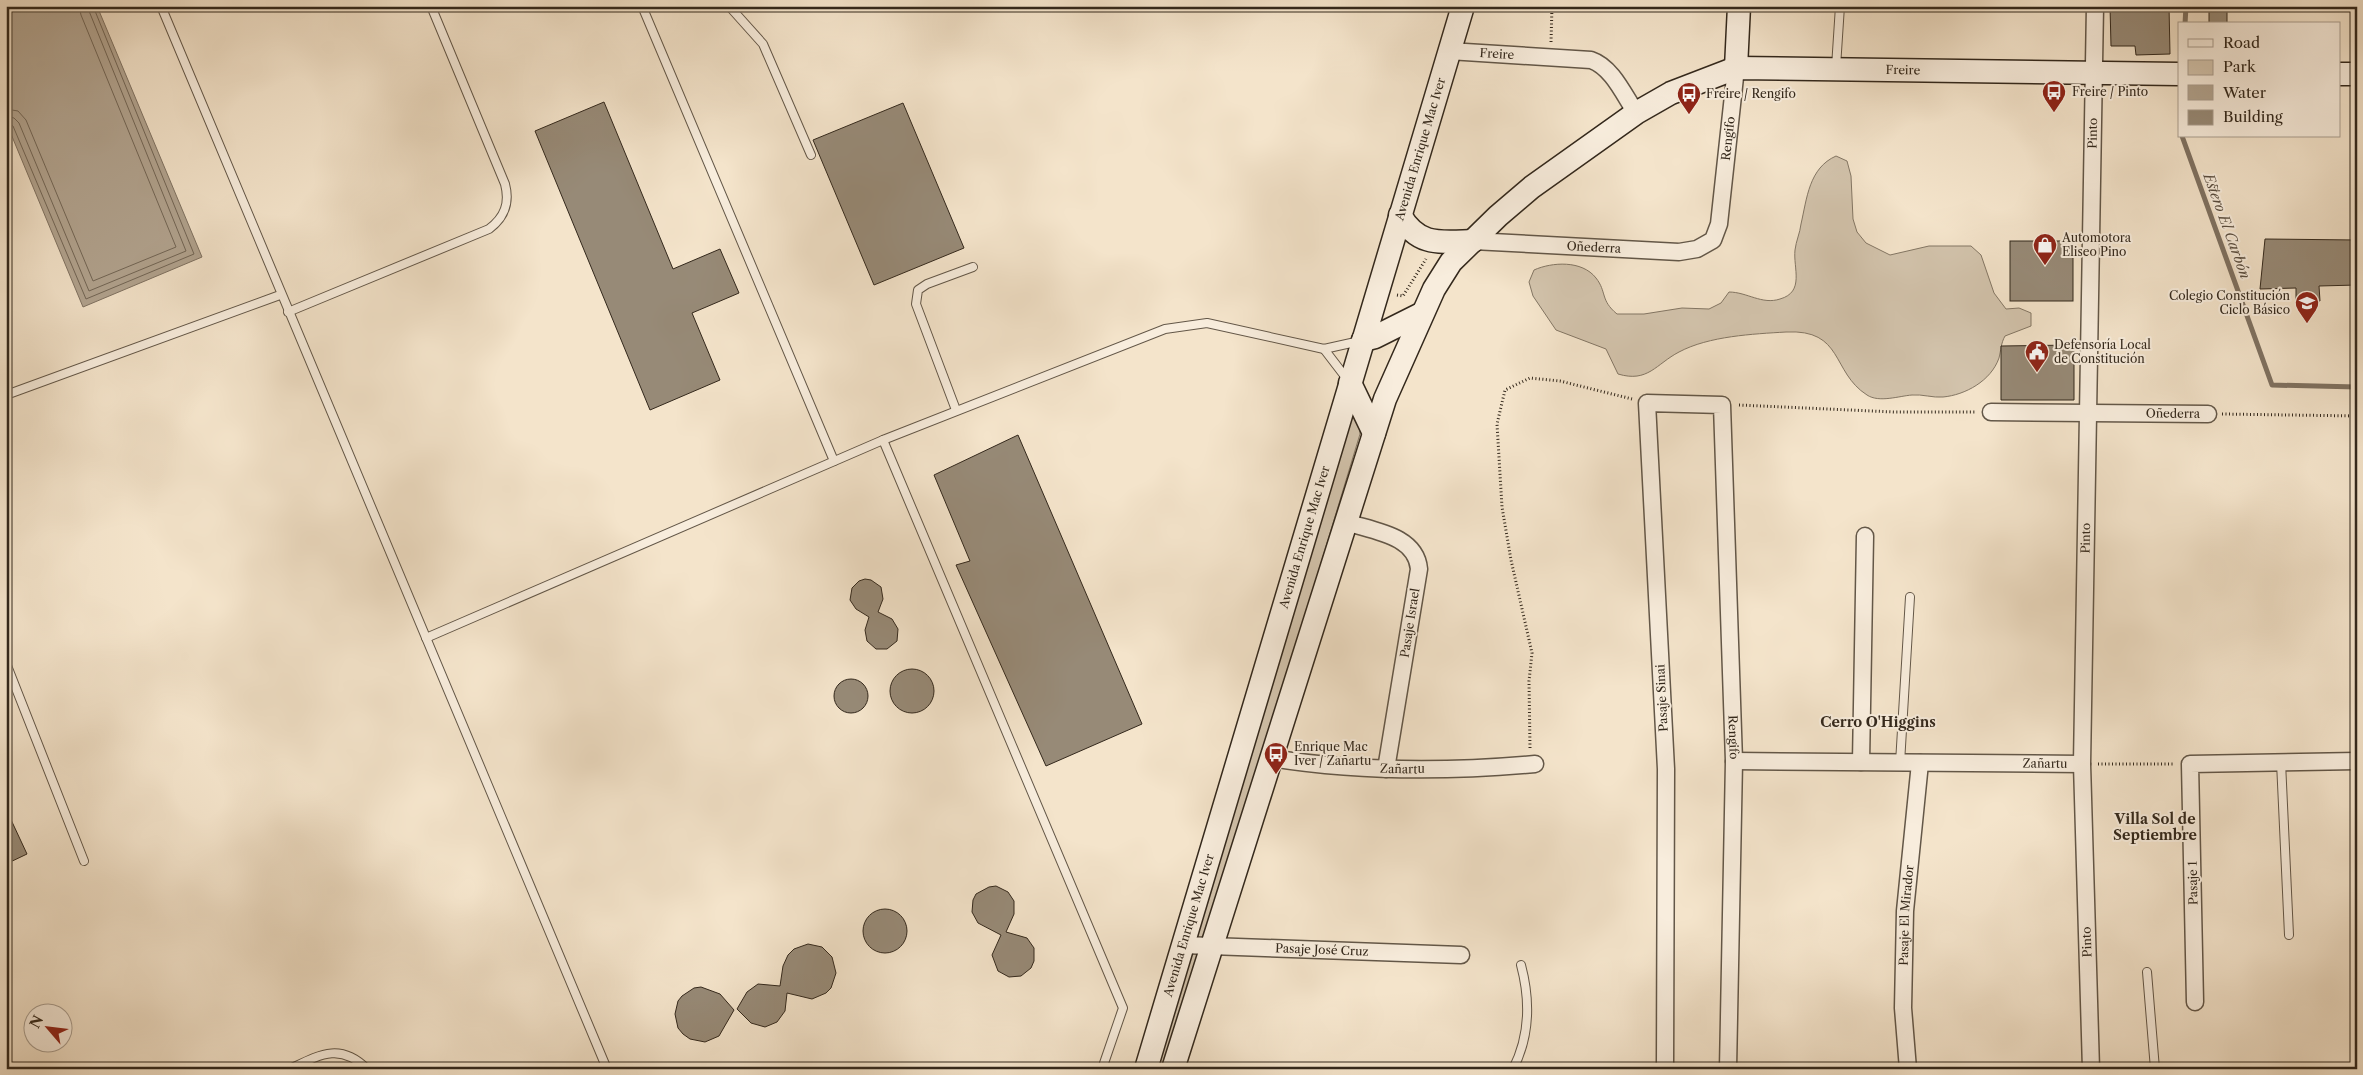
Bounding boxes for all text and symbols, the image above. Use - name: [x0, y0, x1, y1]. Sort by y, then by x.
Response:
- legend: [2178, 22, 2340, 138]
- text: Road: [2223, 33, 2260, 52]
- street label: Freire: [1479, 45, 1515, 62]
- text: Park: [2223, 57, 2257, 76]
- street label: Freire: [1885, 62, 1921, 77]
- street label: Avenida Enrique Mac Iver: [1391, 76, 1448, 223]
- bus stop icon: Freire / Pinto: [2041, 79, 2067, 113]
- bus stop icon: Freire / Rengifo: [1676, 81, 1702, 115]
- text: Water: [2222, 83, 2267, 102]
- place label: Freire / Pinto: [2072, 84, 2148, 99]
- place label: Freire / Rengifo: [1706, 86, 1796, 101]
- text: Building: [2223, 107, 2283, 126]
- street label: Rengifo: [1718, 116, 1738, 161]
- street label: Pinto: [2085, 118, 2100, 149]
- water label: Estero El Carbón: [2199, 170, 2254, 281]
- place label: Automotora Eliseo Pino: [2061, 230, 2132, 259]
- shop icon: Automotora Eliseo Pino: [2032, 232, 2058, 266]
- street label: Oñederra: [1566, 238, 1622, 256]
- place label: Colegio Constitución Ciclo Básico: [2169, 288, 2290, 317]
- school or university icon: Colegio Constitución Ciclo Básico: [2294, 290, 2320, 324]
- place label: Defensoría Local de Constitución: [2054, 337, 2151, 366]
- public building icon: Defensoría Local de Constitución: [2024, 339, 2050, 373]
- street label: Oñederra: [2146, 405, 2201, 421]
- street label: Avenida Enrique Mac Iver: [1275, 464, 1332, 611]
- street label: Pinto: [2078, 523, 2093, 554]
- street label: Pasaje Israel: [1397, 587, 1422, 659]
- street label: Pasaje Sinai: [1652, 664, 1671, 732]
- district label: Cerro O'Higgins: [1820, 713, 1936, 731]
- street label: Rengifo: [1725, 715, 1742, 760]
- place label: Enrique Mac Iver / Zañartu: [1294, 739, 1372, 768]
- bus stop icon: Enrique Mac Iver / Zañartu: [1263, 741, 1289, 775]
- street label: Zañartu: [2022, 755, 2068, 771]
- street label: Zañartu: [1380, 761, 1425, 776]
- district label: Villa Sol de Septiembre: [2113, 810, 2197, 844]
- street label: Avenida Enrique Mac Iver: [1160, 852, 1217, 999]
- street label: Pasaje 1: [2185, 861, 2200, 905]
- street label: Pasaje El Mirador: [1896, 864, 1917, 966]
- street label: Pinto: [2078, 926, 2095, 958]
- street label: Pasaje José Cruz: [1275, 940, 1369, 959]
- north arrow: [22, 1002, 72, 1052]
- text: N: [26, 1012, 47, 1031]

